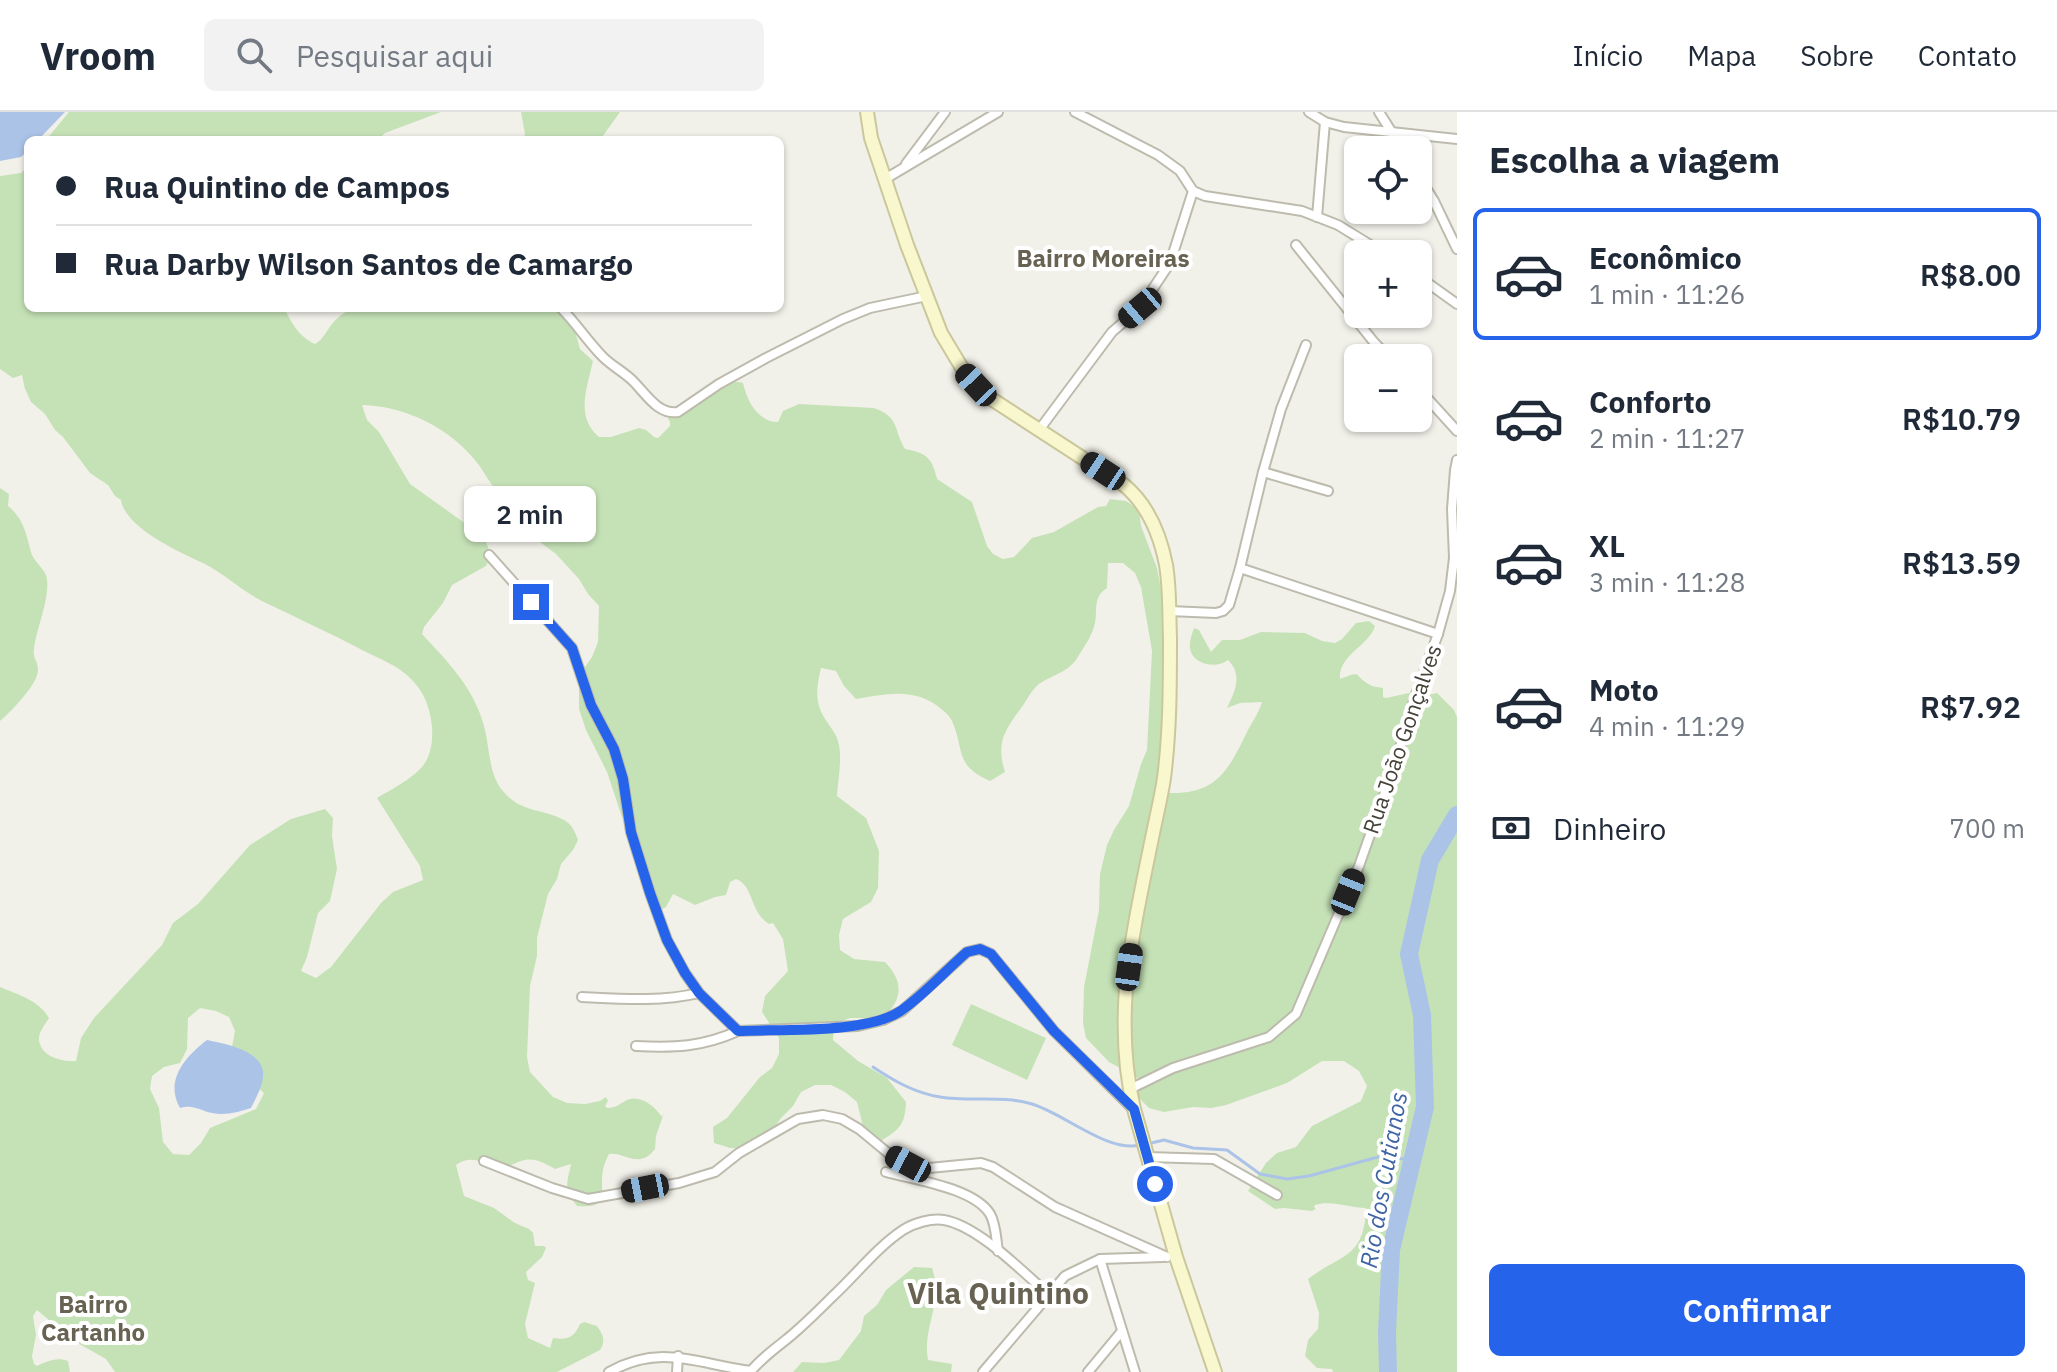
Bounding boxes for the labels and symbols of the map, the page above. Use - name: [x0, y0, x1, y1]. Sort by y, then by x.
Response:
- district label: Bairro Moreiras: [1016, 242, 1190, 274]
- car: [1114, 283, 1166, 333]
- car: [951, 359, 1001, 411]
- car: [1076, 448, 1130, 494]
- callout: 2 min: [465, 486, 597, 542]
- route end: [513, 584, 549, 620]
- street label: Rua João Gonçalves: [1356, 640, 1448, 837]
- car: [1328, 865, 1368, 919]
- car: [1114, 942, 1144, 992]
- water label: Rio dos Cutianos: [1352, 1089, 1414, 1270]
- car: [881, 1142, 935, 1186]
- route start: [1137, 1166, 1173, 1202]
- car: [619, 1172, 671, 1204]
- district label: Vila Quintino: [907, 1273, 1089, 1312]
- district label: Bairro Cartanho: [41, 1288, 145, 1348]

